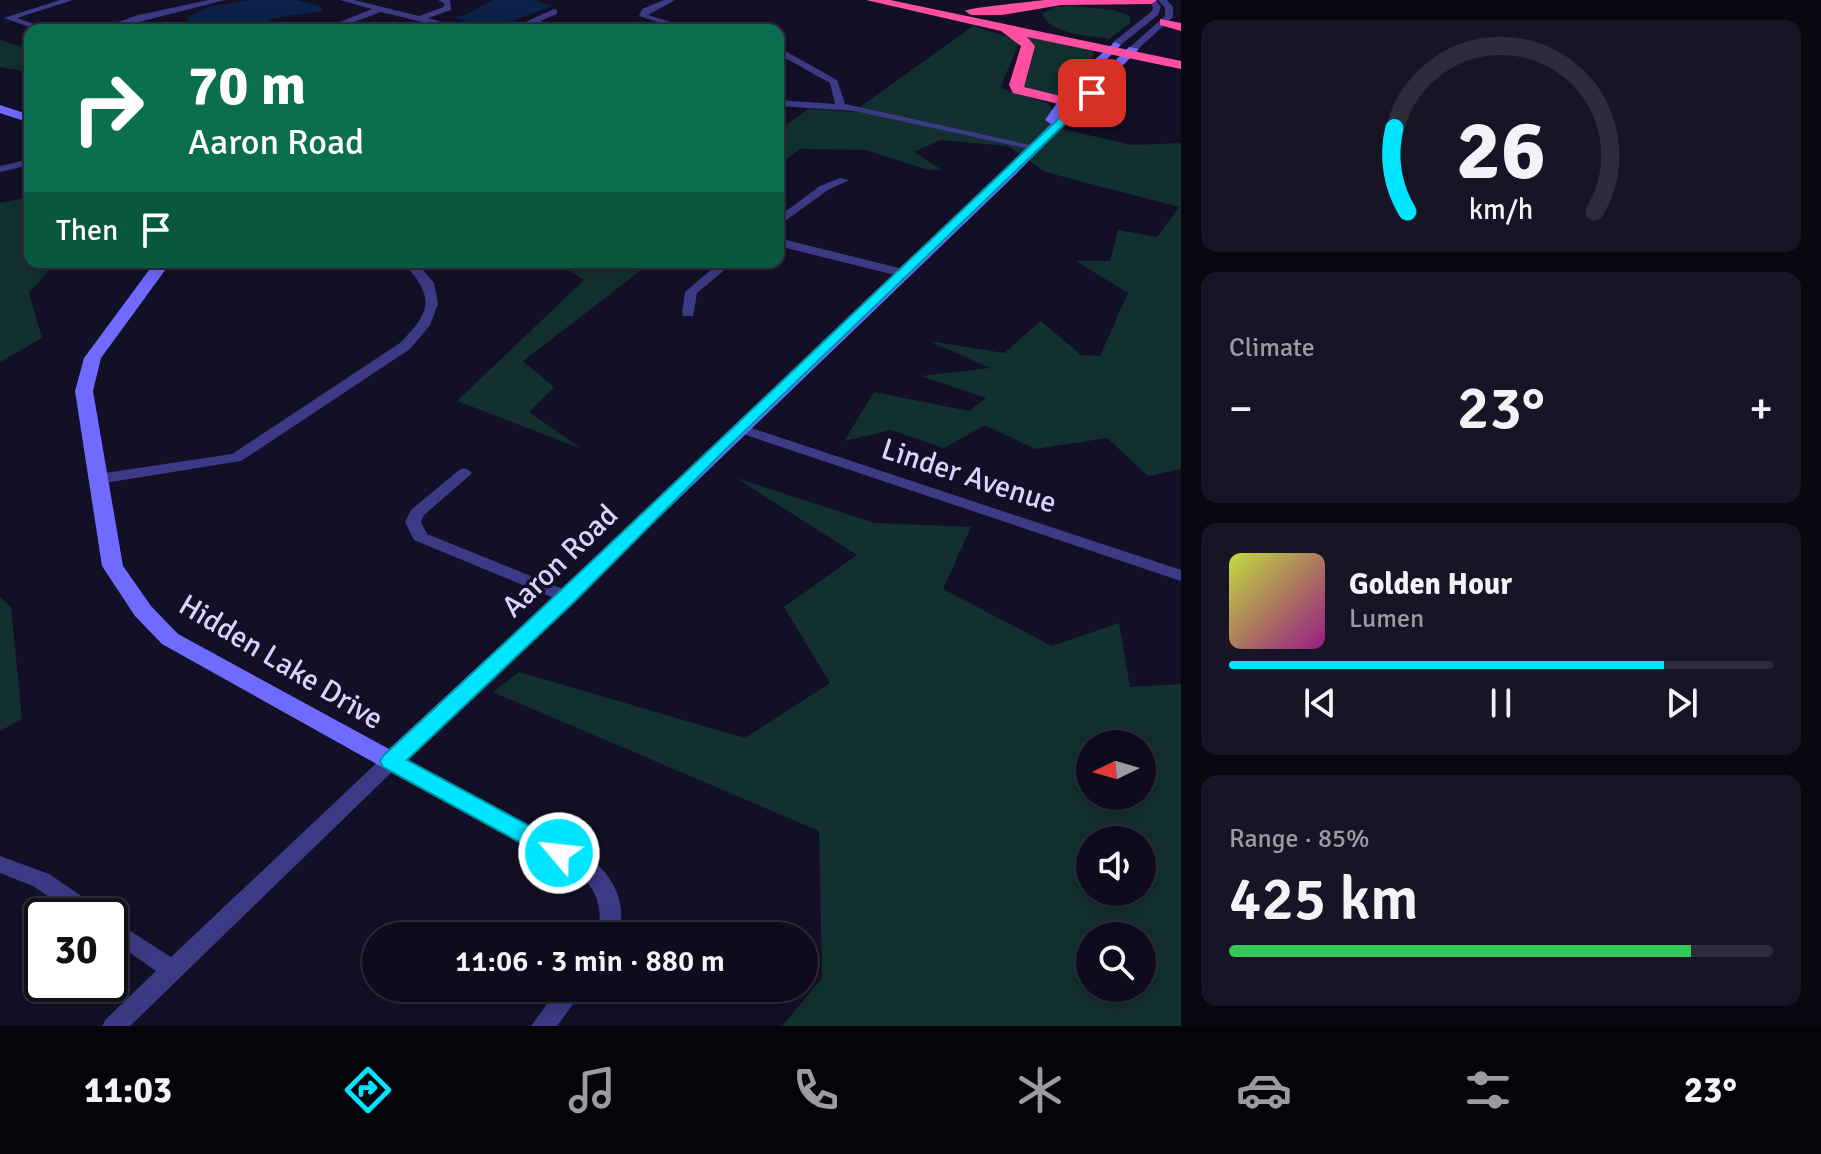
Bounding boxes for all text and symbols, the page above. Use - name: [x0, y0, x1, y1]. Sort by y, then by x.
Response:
- text: 70 m: [188, 51, 306, 120]
- icon: right: [56, 56, 160, 160]
- pin: [1058, 59, 1126, 127]
- icon: arrive: [1070, 71, 1114, 115]
- text: 26: [1456, 99, 1546, 201]
- text: Aaron Road: [188, 120, 364, 165]
- text: km/h: [1469, 192, 1533, 227]
- icon: arrive: [134, 208, 178, 252]
- text: Then: [56, 212, 118, 249]
- text: Climate: [1229, 332, 1315, 364]
- text: 23°: [1457, 372, 1545, 446]
- text: −: [1229, 382, 1253, 436]
- text: +: [1749, 382, 1773, 436]
- street label: Linder Avenue: [877, 430, 1061, 522]
- street label: Aaron Road: [494, 497, 626, 625]
- text: Golden Hour: [1349, 566, 1512, 603]
- street label: Hidden Lake Drive: [172, 586, 390, 738]
- text: Lumen: [1349, 603, 1424, 635]
- icon: previous: [1298, 681, 1342, 725]
- icon: pause: [1479, 681, 1523, 725]
- icon: next: [1660, 681, 1704, 725]
- north arrow: [1076, 730, 1156, 810]
- map controls: [1076, 730, 1156, 1002]
- position arrow: [517, 811, 601, 895]
- text: Range · 85%: [1229, 823, 1370, 855]
- button: sound: [1076, 826, 1156, 906]
- text: 425 km: [1229, 863, 1418, 937]
- speed limit sign: 30: [24, 898, 128, 1002]
- button: search: [1076, 922, 1156, 1002]
- text: 11:06 · 3 min · 880 m: [455, 943, 725, 980]
- icon: directions: [340, 1062, 396, 1118]
- icon: music: [564, 1062, 620, 1118]
- icon: phone: [788, 1062, 844, 1118]
- icon: climate: [1012, 1062, 1068, 1118]
- icon: car: [1236, 1062, 1292, 1118]
- icon: filters: [1460, 1062, 1516, 1118]
- text: 11:03: [84, 1068, 172, 1113]
- text: 23°: [1684, 1068, 1737, 1113]

